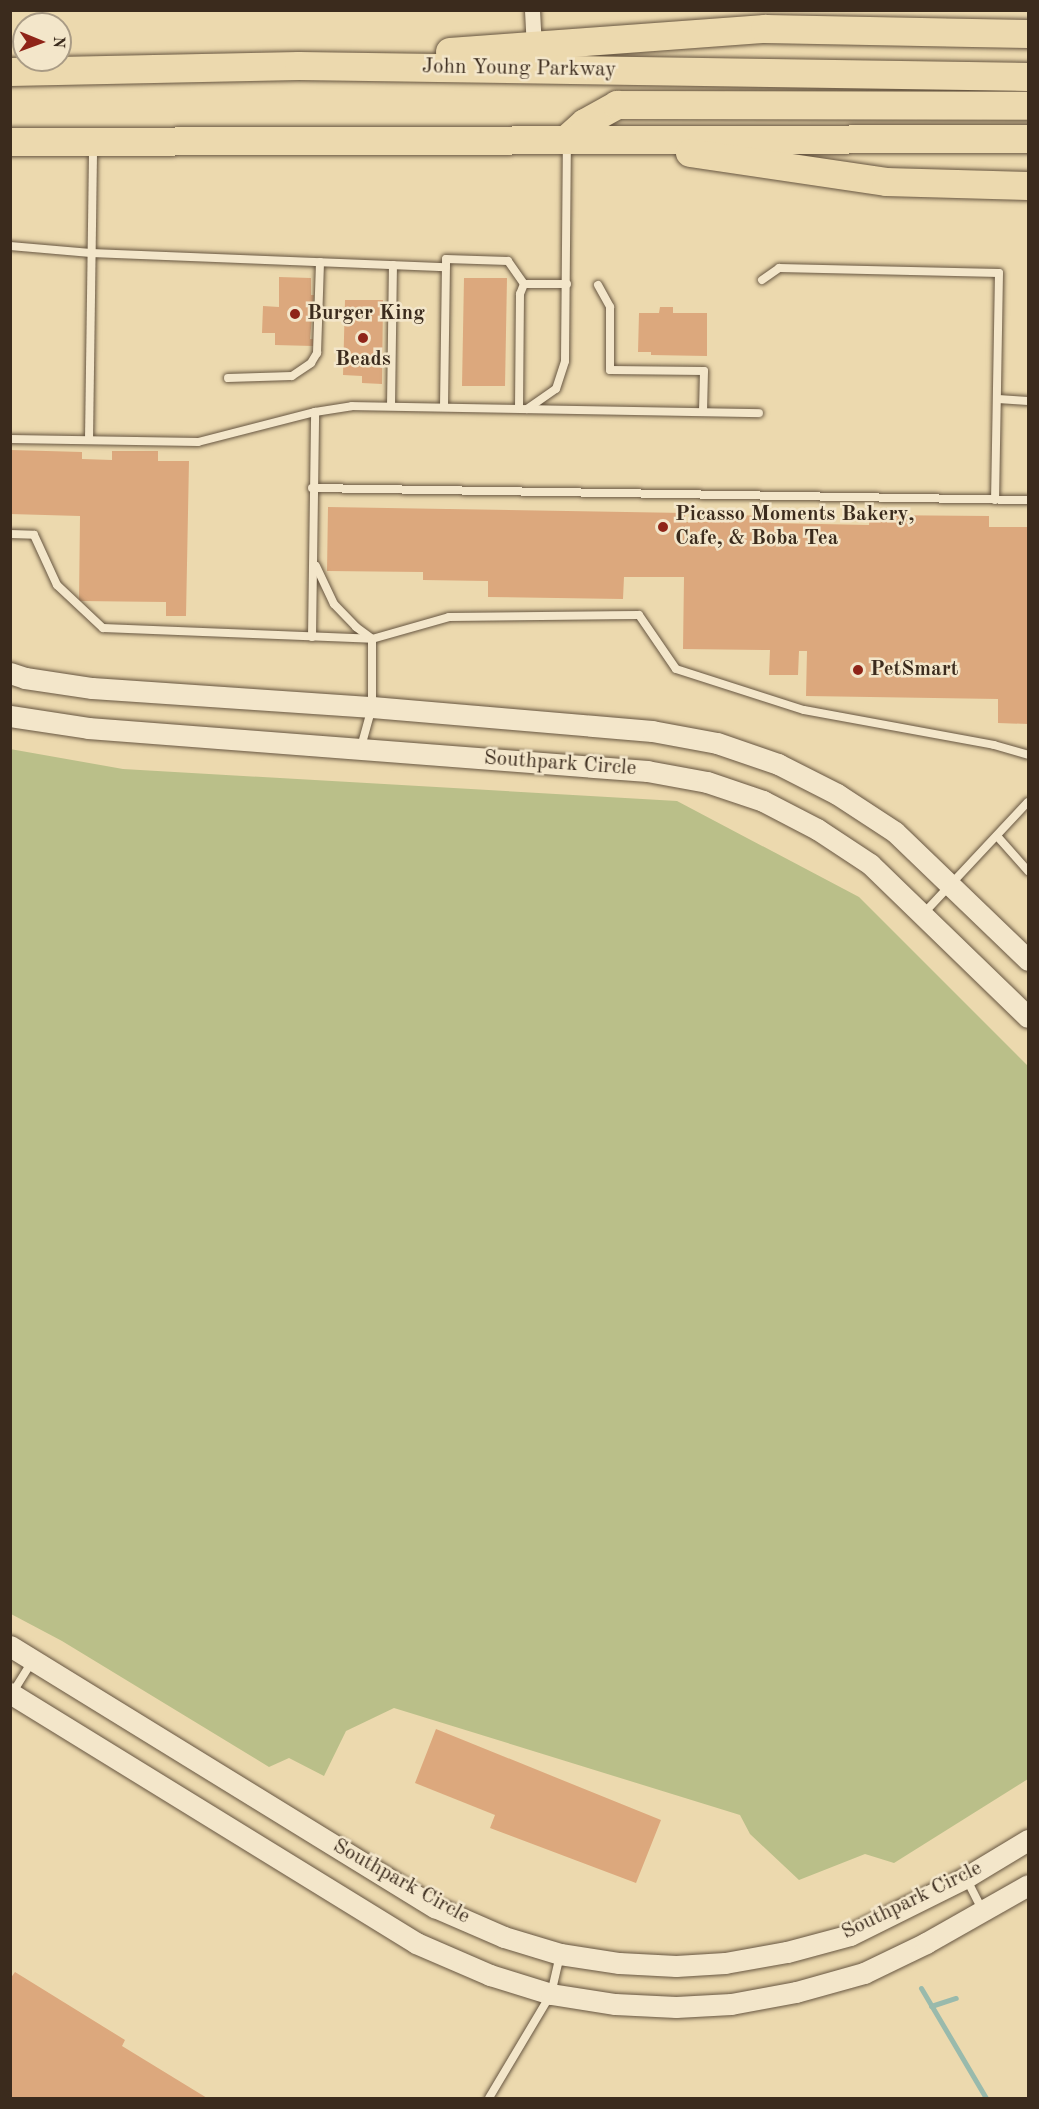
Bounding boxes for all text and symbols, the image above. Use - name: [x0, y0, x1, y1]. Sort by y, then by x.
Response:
- north arrow: [12, 12, 72, 72]
- text: N: [50, 36, 66, 49]
- street label: John Young Parkway: [422, 55, 616, 83]
- place label: Burger King: [307, 301, 425, 327]
- marker: Burger King: [288, 307, 302, 321]
- marker: Beads: [356, 331, 370, 345]
- place label: Beads: [335, 347, 391, 373]
- place label: Picasso Moments Bakery, Cafe, & Boba Tea: [675, 502, 914, 552]
- marker: Picasso Moments Bakery, Cafe, & Boba Tea: [656, 520, 670, 534]
- place label: PetSmart: [870, 657, 958, 683]
- marker: PetSmart: [851, 663, 865, 677]
- street label: Southpark Circle: [483, 746, 637, 782]
- street label: Southpark Circle: [328, 1834, 474, 1930]
- street label: Southpark Circle: [838, 1856, 986, 1946]

